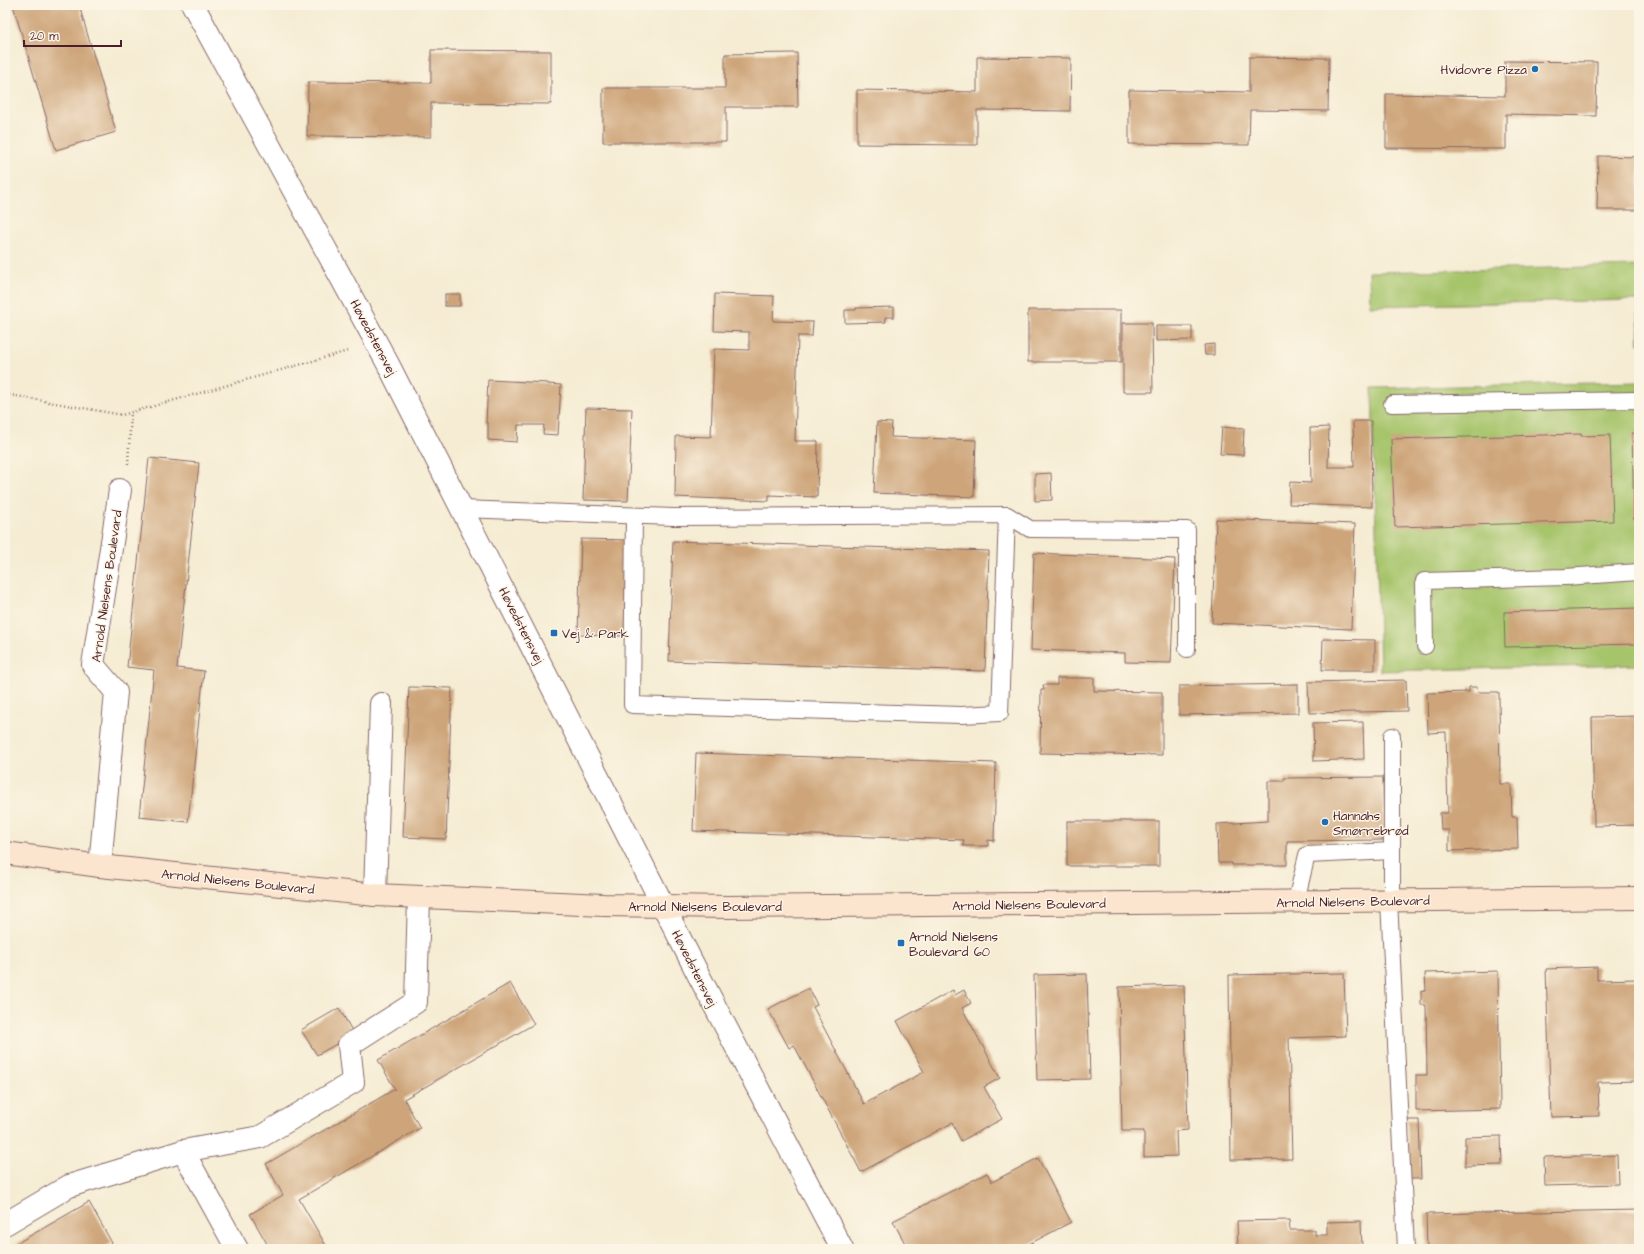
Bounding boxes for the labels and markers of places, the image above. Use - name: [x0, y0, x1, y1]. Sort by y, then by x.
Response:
- place label: Hvidovre Pizza: [1441, 61, 1527, 79]
- marker: Hvidovre Pizza: [1530, 64, 1540, 74]
- place label: Vej & Park: [562, 625, 629, 643]
- marker: Vej & Park: [549, 628, 559, 638]
- place label: Hannahs Smørrebrød: [1333, 807, 1409, 840]
- marker: Hannahs Smørrebrød: [1320, 817, 1330, 827]
- place label: Arnold Nielsens Boulevard 60: [909, 928, 998, 961]
- marker: Arnold Nielsens Boulevard 60: [896, 938, 906, 948]

